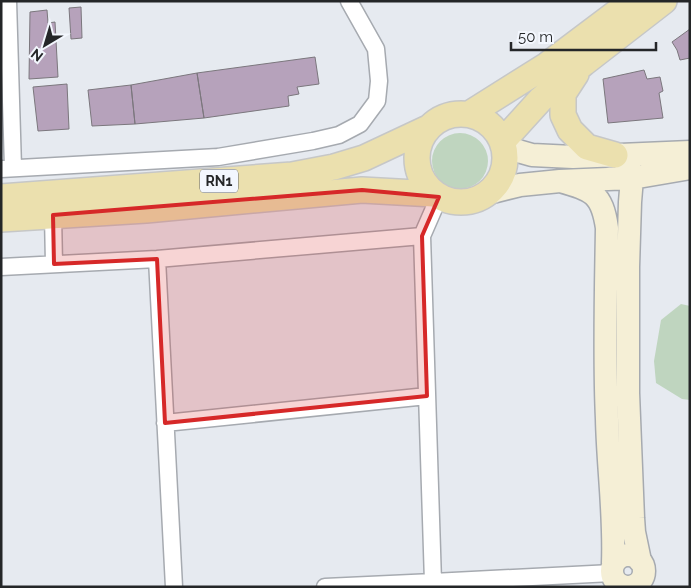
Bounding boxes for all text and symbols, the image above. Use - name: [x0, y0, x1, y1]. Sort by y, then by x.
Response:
- north arrow: [20, 20, 70, 70]
- scale bar: [511, 20, 656, 52]
- text: 50 m: [518, 28, 553, 46]
- text: N: [28, 46, 46, 65]
- road number: RN1: [200, 170, 238, 192]

